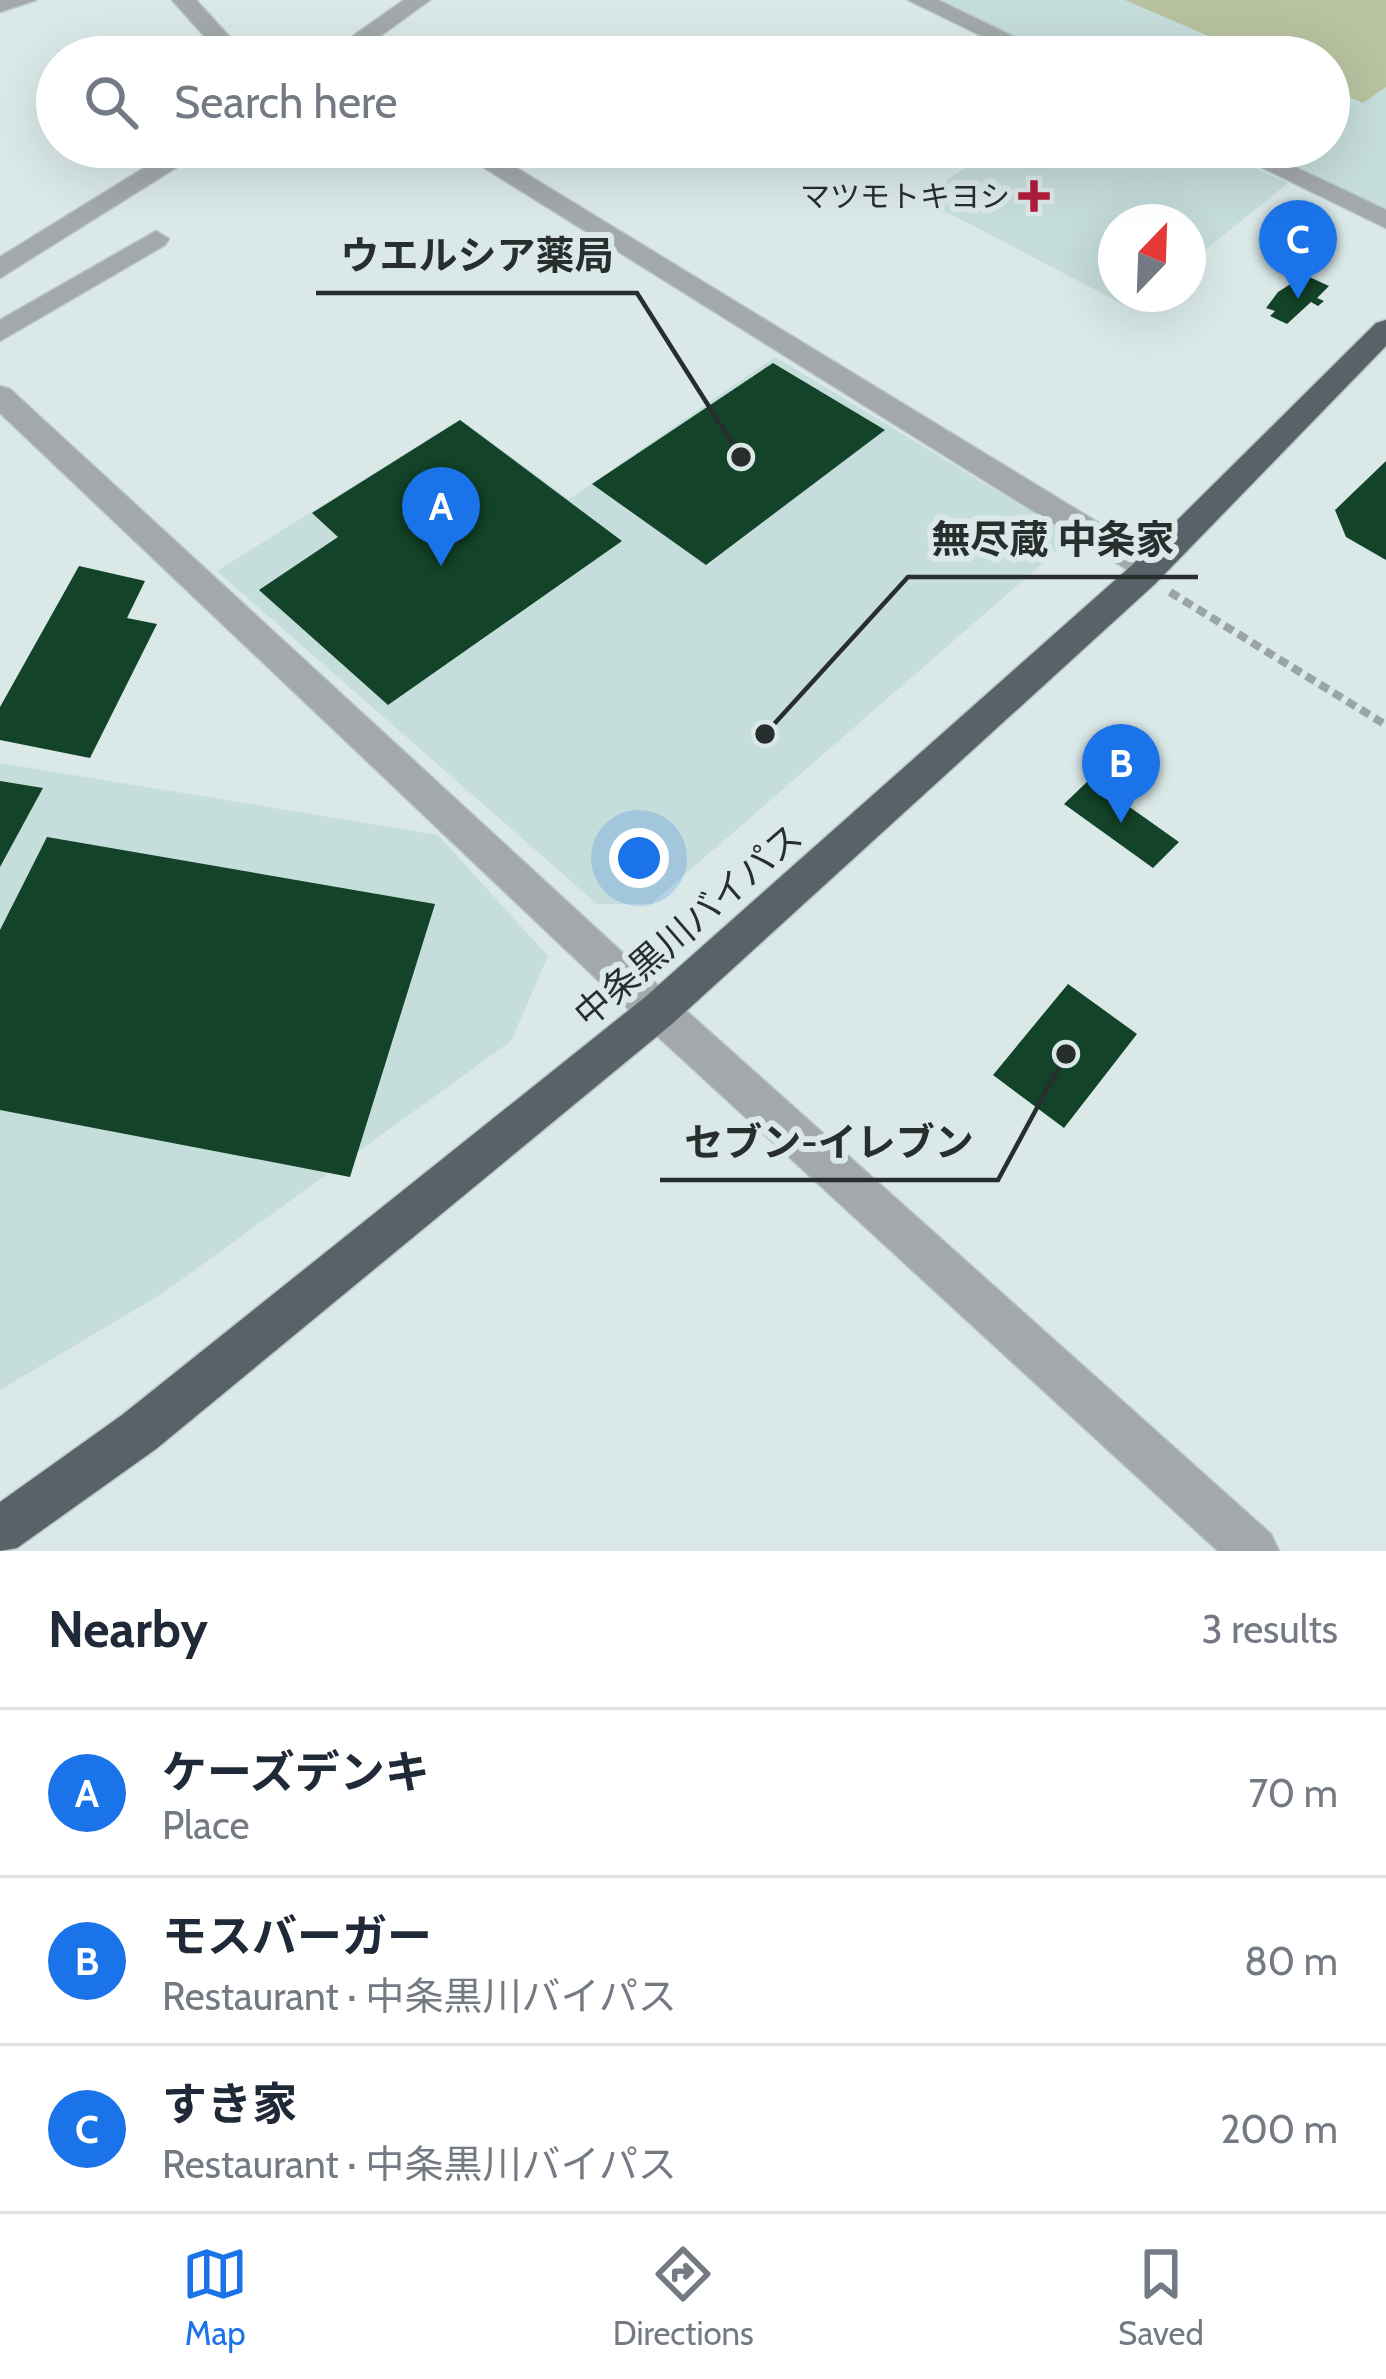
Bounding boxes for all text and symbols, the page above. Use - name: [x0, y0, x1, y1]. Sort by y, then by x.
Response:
- search box: [36, 36, 1350, 168]
- icon: search: [78, 69, 144, 135]
- text: Search here: [174, 75, 398, 129]
- place label: マツモトキヨシ: [800, 178, 1010, 215]
- marker: マツモトキヨシ: [1021, 183, 1047, 209]
- pin: C: [1259, 200, 1337, 299]
- north arrow: [1098, 204, 1206, 312]
- callout: ウエルシア薬局: [316, 218, 637, 293]
- text: ウエルシア薬局: [340, 231, 614, 279]
- pin: A: [402, 467, 480, 566]
- callout: 無尽蔵 中条家: [908, 502, 1198, 577]
- text: 無尽蔵 中条家: [932, 515, 1174, 563]
- pin: B: [1082, 724, 1160, 823]
- street label: 中条黒川バイパス: [565, 814, 811, 1036]
- your location: [609, 828, 669, 888]
- callout: セブン-イレブン: [660, 1105, 998, 1180]
- text: セブン-イレブン: [684, 1118, 974, 1166]
- text: Nearby: [48, 1598, 208, 1660]
- text: 3 results: [1201, 1605, 1338, 1653]
- text: ケーズデンキ: [162, 1745, 430, 1799]
- text: A: [75, 1769, 99, 1817]
- text: 70 m: [1249, 1769, 1338, 1817]
- text: Place: [162, 1801, 249, 1849]
- text: モスバーガー: [162, 1909, 432, 1963]
- text: B: [75, 1937, 99, 1985]
- text: 80 m: [1244, 1937, 1338, 1985]
- text: Restaurant · 中条黒川バイパス: [162, 1972, 677, 2020]
- text: すき家: [162, 2077, 297, 2131]
- text: C: [75, 2105, 99, 2153]
- text: 200 m: [1220, 2105, 1338, 2153]
- text: Restaurant · 中条黒川バイパス: [162, 2140, 677, 2188]
- tab: Map: [182, 2241, 248, 2353]
- tab: Directions: [613, 2241, 754, 2353]
- tab: Saved: [1118, 2241, 1204, 2353]

